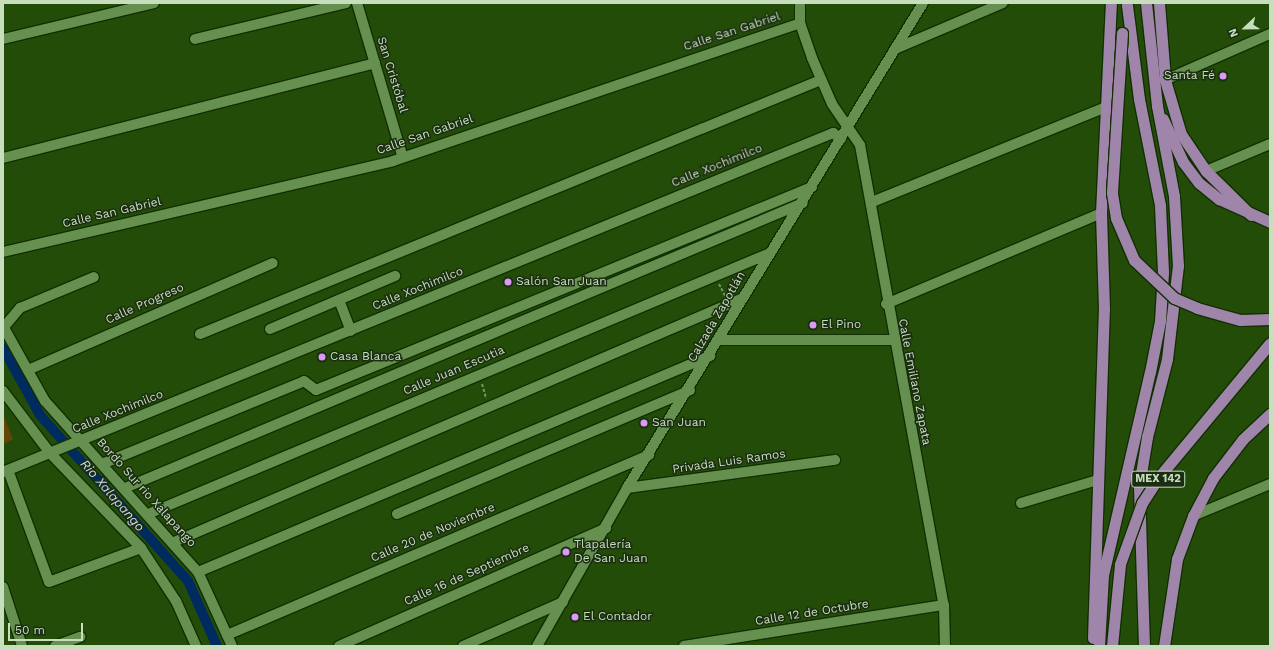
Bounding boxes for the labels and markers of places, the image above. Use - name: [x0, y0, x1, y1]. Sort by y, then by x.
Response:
- place label: Santa Fé: [1164, 69, 1215, 83]
- marker: Santa Fé: [1218, 71, 1228, 81]
- place label: Salón San Juan: [516, 275, 607, 289]
- marker: Salón San Juan: [503, 277, 513, 287]
- place label: El Pino: [821, 318, 862, 332]
- marker: El Pino: [808, 320, 818, 330]
- place label: Casa Blanca: [330, 350, 401, 364]
- marker: Casa Blanca: [317, 352, 327, 362]
- place label: San Juan: [652, 416, 706, 430]
- marker: San Juan: [639, 418, 649, 428]
- place label: Tlapalería De San Juan: [574, 538, 648, 566]
- marker: Tlapalería De San Juan: [561, 547, 571, 557]
- place label: El Contador: [583, 610, 653, 624]
- marker: El Contador: [570, 612, 580, 622]

